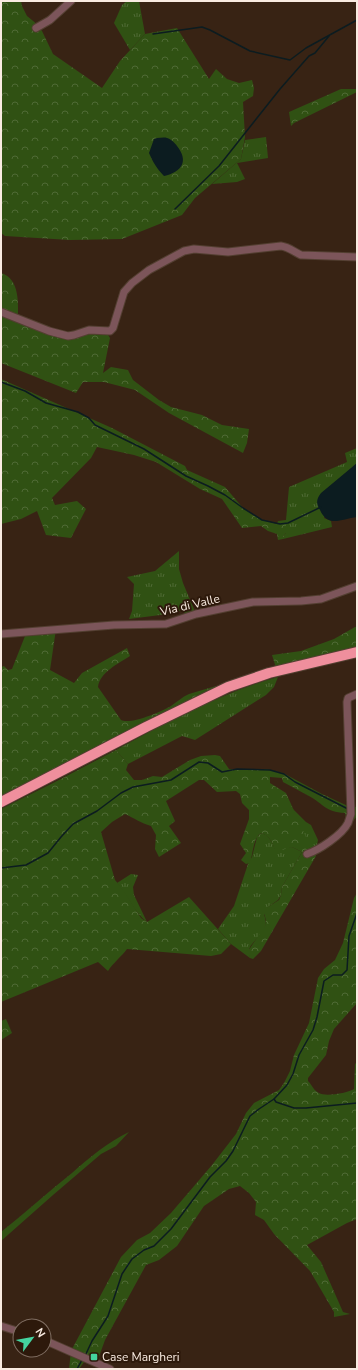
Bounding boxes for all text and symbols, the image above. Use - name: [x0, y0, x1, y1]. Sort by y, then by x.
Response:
- street label: Via di Valle: [158, 590, 221, 620]
- north arrow: [12, 1318, 52, 1358]
- text: N: [32, 1325, 49, 1340]
- place label: Case Margheri: [102, 1349, 180, 1365]
- marker: Case Margheri: [89, 1352, 99, 1362]

